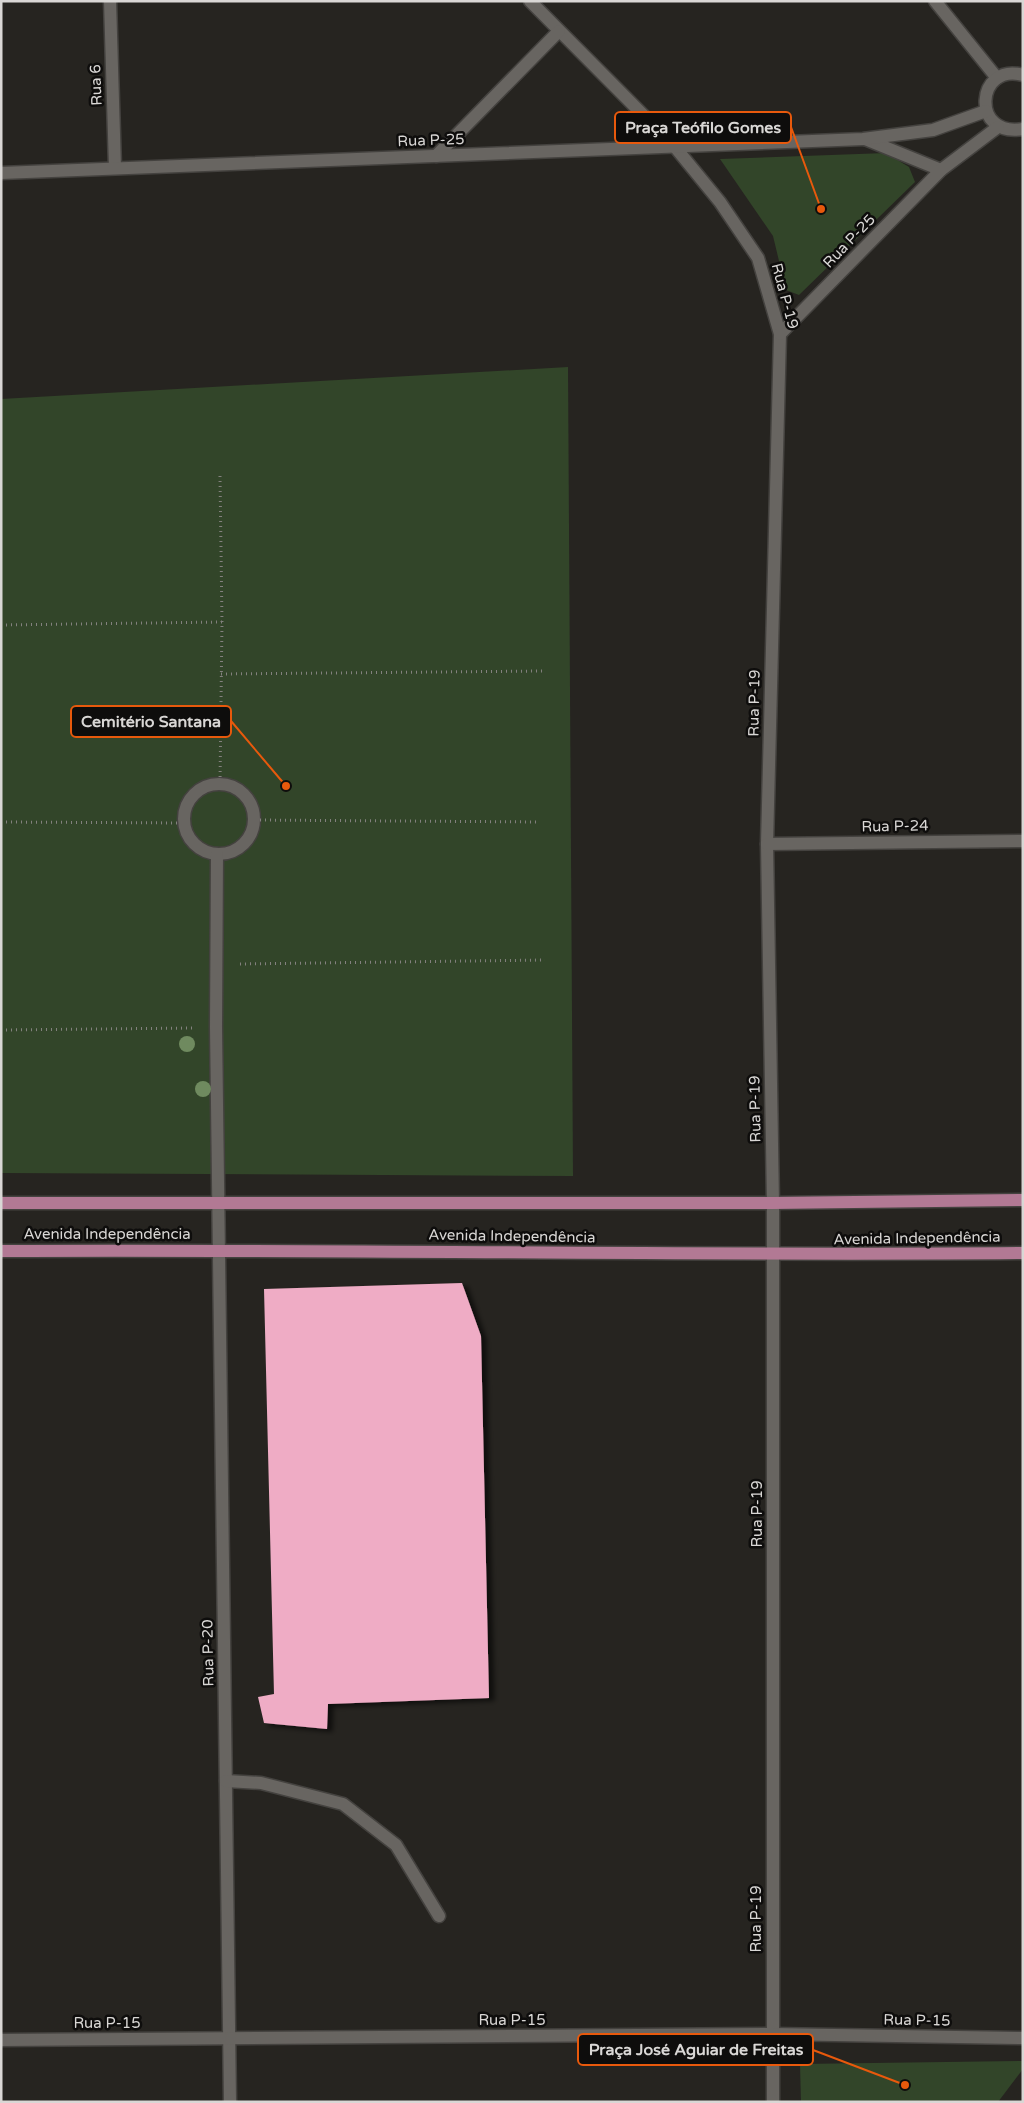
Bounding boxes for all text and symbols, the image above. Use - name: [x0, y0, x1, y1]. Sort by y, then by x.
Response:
- street label: Rua 6: [86, 64, 106, 106]
- callout: Praça Teófilo Gomes: [615, 112, 791, 143]
- text: Praça Teófilo Gomes: [625, 118, 781, 138]
- street label: Rua P-25: [397, 130, 465, 150]
- street label: Rua P-25: [819, 211, 879, 271]
- street label: Rua P-19: [768, 261, 802, 331]
- street label: Rua P-19: [744, 669, 764, 737]
- callout: Cemitério Santana: [71, 706, 231, 737]
- text: Cemitério Santana: [81, 712, 221, 732]
- street label: Rua P-24: [861, 816, 929, 836]
- street label: Rua P-19: [745, 1075, 765, 1143]
- street label: Avenida Independência: [23, 1225, 191, 1243]
- street label: Avenida Independência: [428, 1226, 596, 1246]
- street label: Avenida Independência: [833, 1228, 1001, 1248]
- street label: Rua P-19: [748, 1480, 766, 1548]
- street label: Rua P-20: [198, 1619, 218, 1687]
- street label: Rua P-19: [747, 1885, 765, 1953]
- street label: Rua P-15: [883, 2010, 951, 2030]
- street label: Rua P-15: [478, 2011, 546, 2029]
- street label: Rua P-15: [73, 2014, 141, 2032]
- callout: Praça José Aguiar de Freitas: [578, 2034, 813, 2065]
- text: Praça José Aguiar de Freitas: [589, 2040, 804, 2060]

